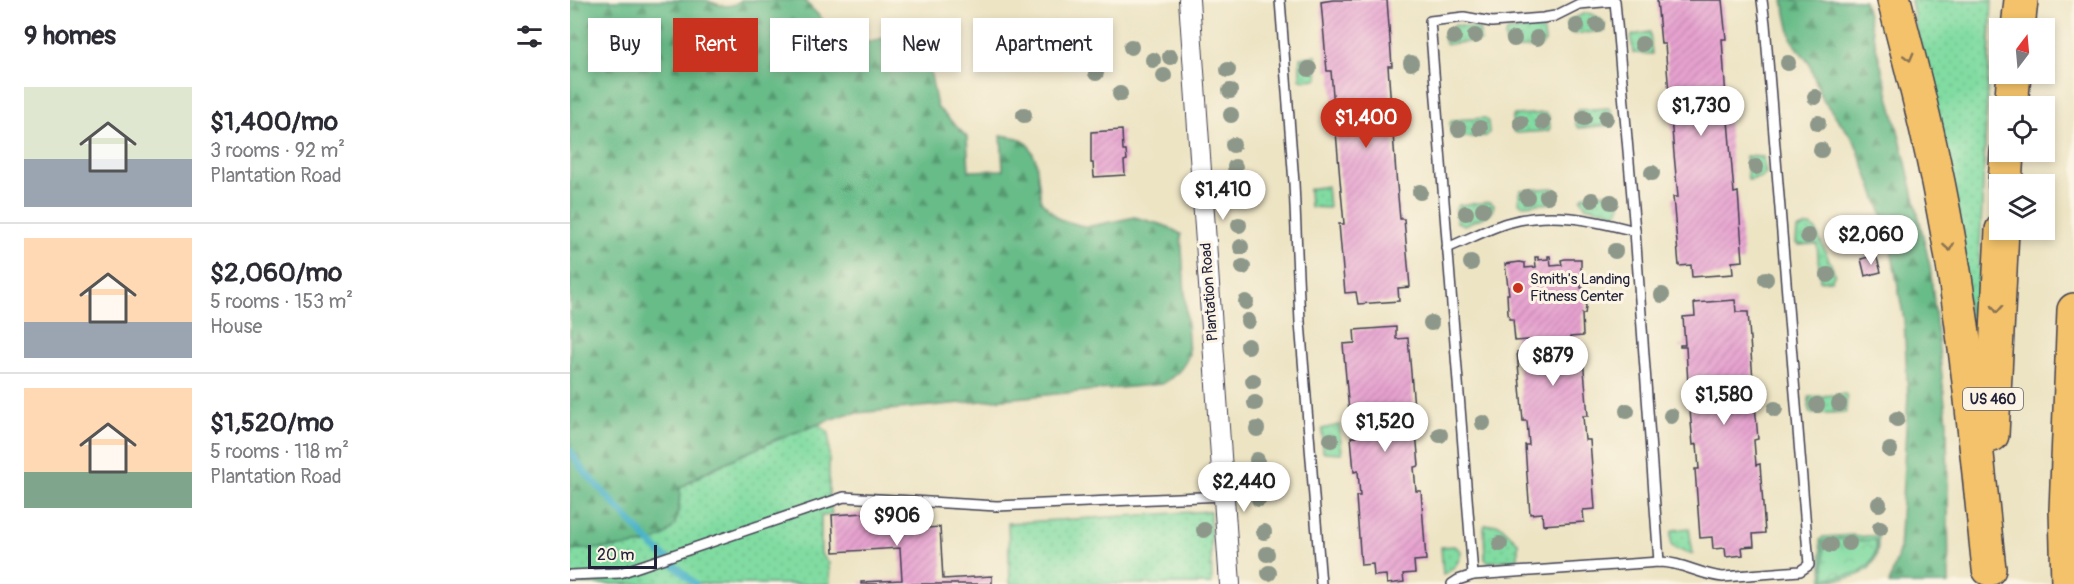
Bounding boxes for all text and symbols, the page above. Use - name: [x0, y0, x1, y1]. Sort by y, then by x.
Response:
- chip: Buy: [588, 18, 661, 72]
- chip: Rent: [673, 18, 758, 72]
- chip: Filters: [770, 18, 869, 72]
- chip: New: [881, 18, 961, 72]
- chip: Apartment: [973, 18, 1113, 72]
- north arrow: [1989, 18, 2055, 84]
- map controls: [1989, 18, 2055, 240]
- text: 9 homes: [24, 20, 116, 52]
- icon: filters: [513, 20, 546, 53]
- one-way arrow: [1902, 51, 1914, 61]
- pin: $1,730: [1652, 86, 1750, 137]
- text: $1,730: [1671, 93, 1731, 118]
- button: locate: [1989, 96, 2055, 162]
- pin: $1,400: [1317, 98, 1415, 149]
- text: $1,400: [1335, 105, 1397, 130]
- text: $1,400/mo: [210, 106, 338, 138]
- icon: home: [72, 111, 144, 183]
- text: 3 rooms · 92 m²: [210, 138, 345, 163]
- text: Plantation Road: [210, 163, 342, 188]
- pin: $1,410: [1174, 170, 1272, 221]
- button: layers: [1989, 174, 2055, 240]
- text: $1,410: [1195, 177, 1251, 202]
- pin: $2,060: [1822, 215, 1920, 266]
- text: $2,060: [1838, 222, 1904, 247]
- street label: Plantation Road: [1197, 242, 1222, 342]
- one-way arrow: [1943, 243, 1955, 252]
- text: $2,060/mo: [210, 257, 342, 289]
- icon: home: [72, 262, 144, 334]
- place label: Smith's Landing Fitness Center: [1530, 270, 1630, 306]
- marker: Smith's Landing Fitness Center: [1511, 281, 1525, 295]
- text: 5 rooms · 153 m²: [210, 289, 353, 314]
- one-way arrow: [1991, 304, 2004, 313]
- text: House: [210, 314, 262, 339]
- pin: $879: [1517, 336, 1589, 387]
- text: $879: [1532, 343, 1574, 368]
- pin: $1,580: [1675, 375, 1773, 426]
- text: $1,580: [1695, 382, 1753, 407]
- road number: US 460: [1963, 388, 2023, 410]
- pin: $1,520: [1336, 402, 1434, 453]
- text: $1,520/mo: [210, 407, 334, 439]
- text: $1,520: [1355, 409, 1415, 434]
- icon: home: [72, 412, 144, 484]
- text: 5 rooms · 118 m²: [210, 439, 349, 464]
- pin: $2,440: [1195, 462, 1293, 513]
- text: Plantation Road: [210, 464, 342, 489]
- text: $2,440: [1212, 469, 1276, 494]
- pin: $906: [861, 496, 933, 547]
- text: $906: [874, 503, 920, 528]
- scale bar: [588, 542, 657, 570]
- text: 20 m: [597, 545, 635, 565]

